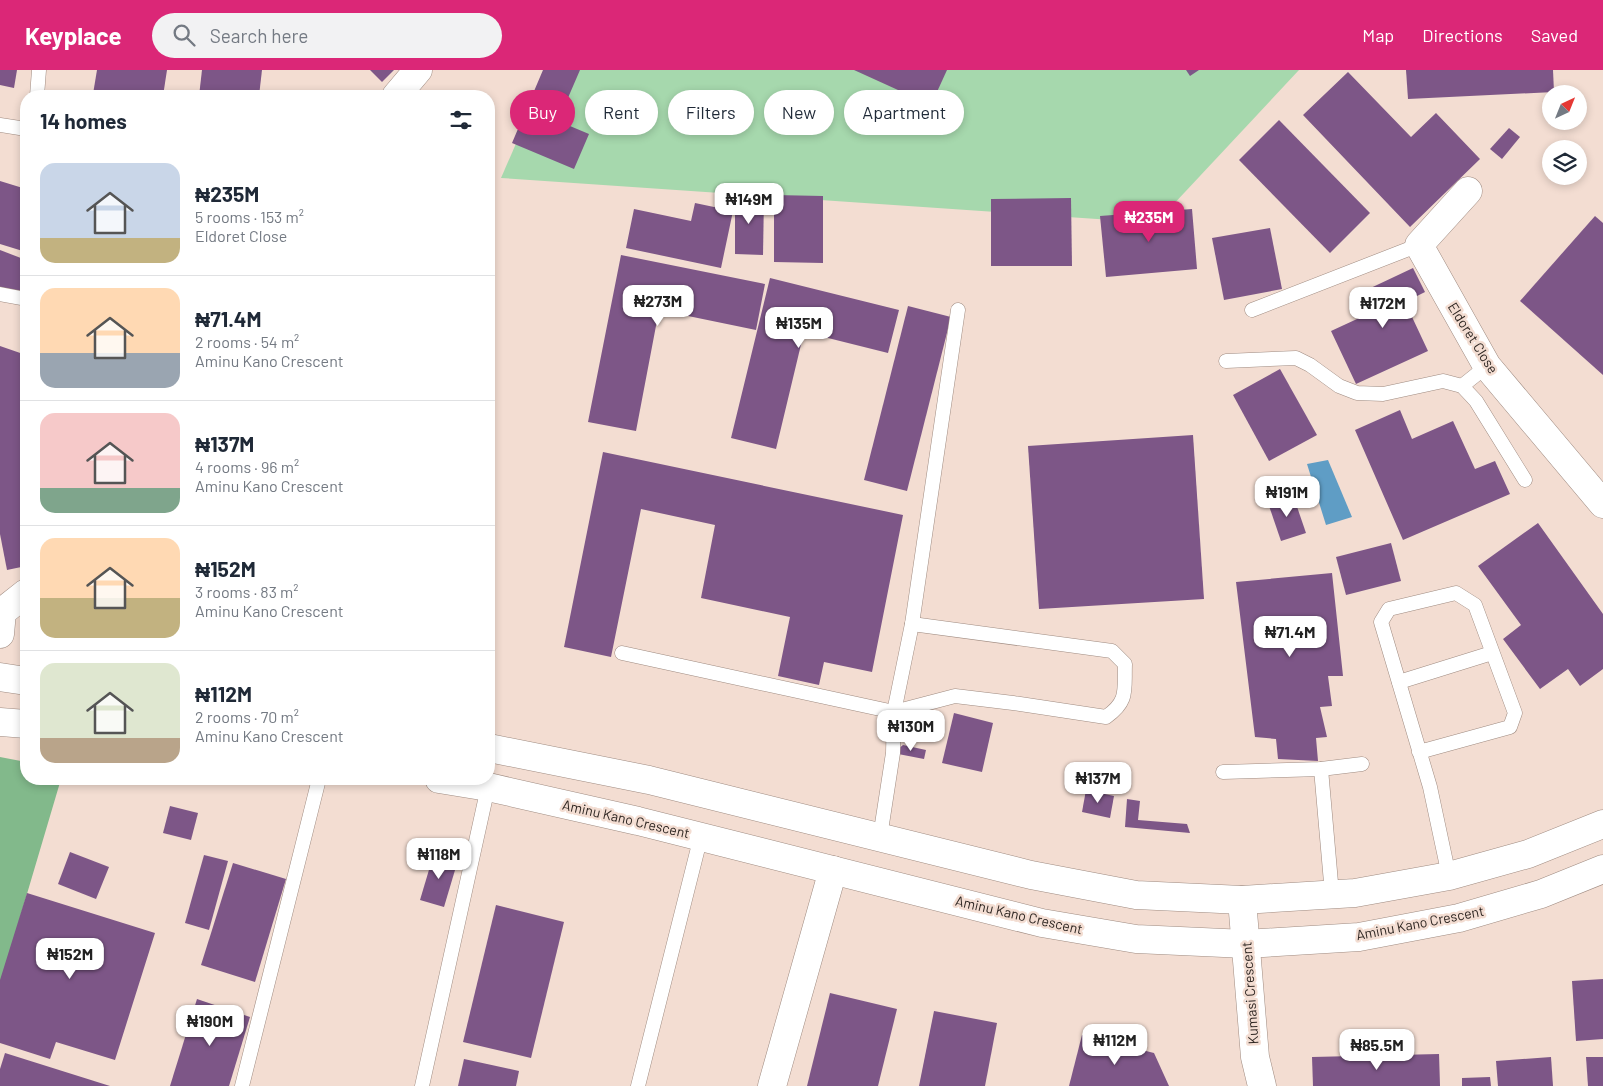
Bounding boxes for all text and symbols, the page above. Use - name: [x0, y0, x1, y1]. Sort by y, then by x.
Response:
- search box: [152, 13, 502, 58]
- text: Keyplace: [25, 21, 122, 50]
- icon: search: [170, 21, 198, 49]
- text: Search here: [210, 24, 308, 47]
- text: Map: [1362, 24, 1394, 46]
- text: Directions: [1422, 24, 1503, 46]
- text: Saved: [1531, 24, 1578, 46]
- north arrow: [1542, 85, 1588, 130]
- map controls: [1542, 85, 1587, 185]
- chip: Buy: [510, 90, 575, 135]
- chip: Rent: [585, 90, 658, 135]
- chip: Filters: [668, 90, 754, 135]
- chip: New: [764, 90, 834, 135]
- chip: Apartment: [844, 90, 964, 135]
- icon: filters: [447, 106, 475, 134]
- text: 14 homes: [40, 108, 127, 133]
- button: layers: [1542, 140, 1587, 185]
- text: ₦235M: [195, 181, 259, 206]
- pin: ₦149M: [714, 182, 784, 225]
- icon: home: [80, 183, 140, 243]
- text: ₦149M: [726, 189, 772, 208]
- pin: ₦235M: [1114, 200, 1184, 243]
- text: 5 rooms · 153 m²: [195, 207, 304, 226]
- text: ₦235M: [1125, 207, 1174, 226]
- text: Eldoret Close: [195, 226, 287, 245]
- pin: ₦273M: [623, 284, 693, 327]
- pin: ₦172M: [1348, 286, 1418, 329]
- text: ₦273M: [634, 291, 682, 310]
- text: ₦172M: [1360, 293, 1406, 312]
- street label: Eldoret Close: [1445, 299, 1502, 376]
- text: ₦71.4M: [195, 306, 262, 331]
- pin: ₦135M: [764, 306, 834, 349]
- icon: home: [80, 308, 140, 368]
- text: ₦135M: [776, 313, 822, 332]
- text: 2 rooms · 54 m²: [195, 332, 299, 351]
- text: Aminu Kano Crescent: [195, 351, 344, 370]
- text: ₦137M: [195, 431, 254, 456]
- icon: home: [80, 433, 140, 493]
- text: 4 rooms · 96 m²: [195, 457, 299, 476]
- text: Aminu Kano Crescent: [195, 476, 344, 495]
- pin: ₦191M: [1252, 476, 1322, 518]
- text: ₦191M: [1266, 482, 1308, 501]
- text: ₦152M: [195, 556, 256, 581]
- icon: home: [80, 558, 140, 618]
- text: 3 rooms · 83 m²: [195, 582, 299, 601]
- text: Aminu Kano Crescent: [195, 601, 344, 620]
- pin: ₦71.4M: [1249, 616, 1331, 658]
- text: ₦71.4M: [1265, 622, 1315, 641]
- text: ₦112M: [195, 681, 252, 706]
- icon: home: [80, 683, 140, 743]
- text: 2 rooms · 70 m²: [195, 707, 299, 726]
- pin: ₦130M: [876, 710, 946, 752]
- text: ₦130M: [888, 716, 934, 735]
- text: Aminu Kano Crescent: [195, 726, 344, 745]
- pin: ₦137M: [1063, 762, 1133, 804]
- text: ₦137M: [1075, 768, 1121, 787]
- street label: Aminu Kano Crescent: [561, 796, 691, 841]
- pin: ₦118M: [404, 838, 474, 880]
- text: ₦118M: [417, 844, 461, 863]
- street label: Aminu Kano Crescent: [954, 892, 1084, 937]
- street label: Aminu Kano Crescent: [1354, 902, 1485, 943]
- pin: ₦152M: [35, 938, 105, 980]
- street label: Kumasi Crescent: [1237, 941, 1262, 1045]
- text: ₦152M: [47, 944, 93, 963]
- pin: ₦190M: [175, 1004, 245, 1047]
- text: ₦190M: [187, 1011, 233, 1030]
- pin: ₦112M: [1080, 1024, 1150, 1066]
- pin: ₦85.5M: [1336, 1028, 1418, 1071]
- text: ₦112M: [1093, 1030, 1137, 1049]
- text: ₦85.5M: [1350, 1035, 1404, 1054]

